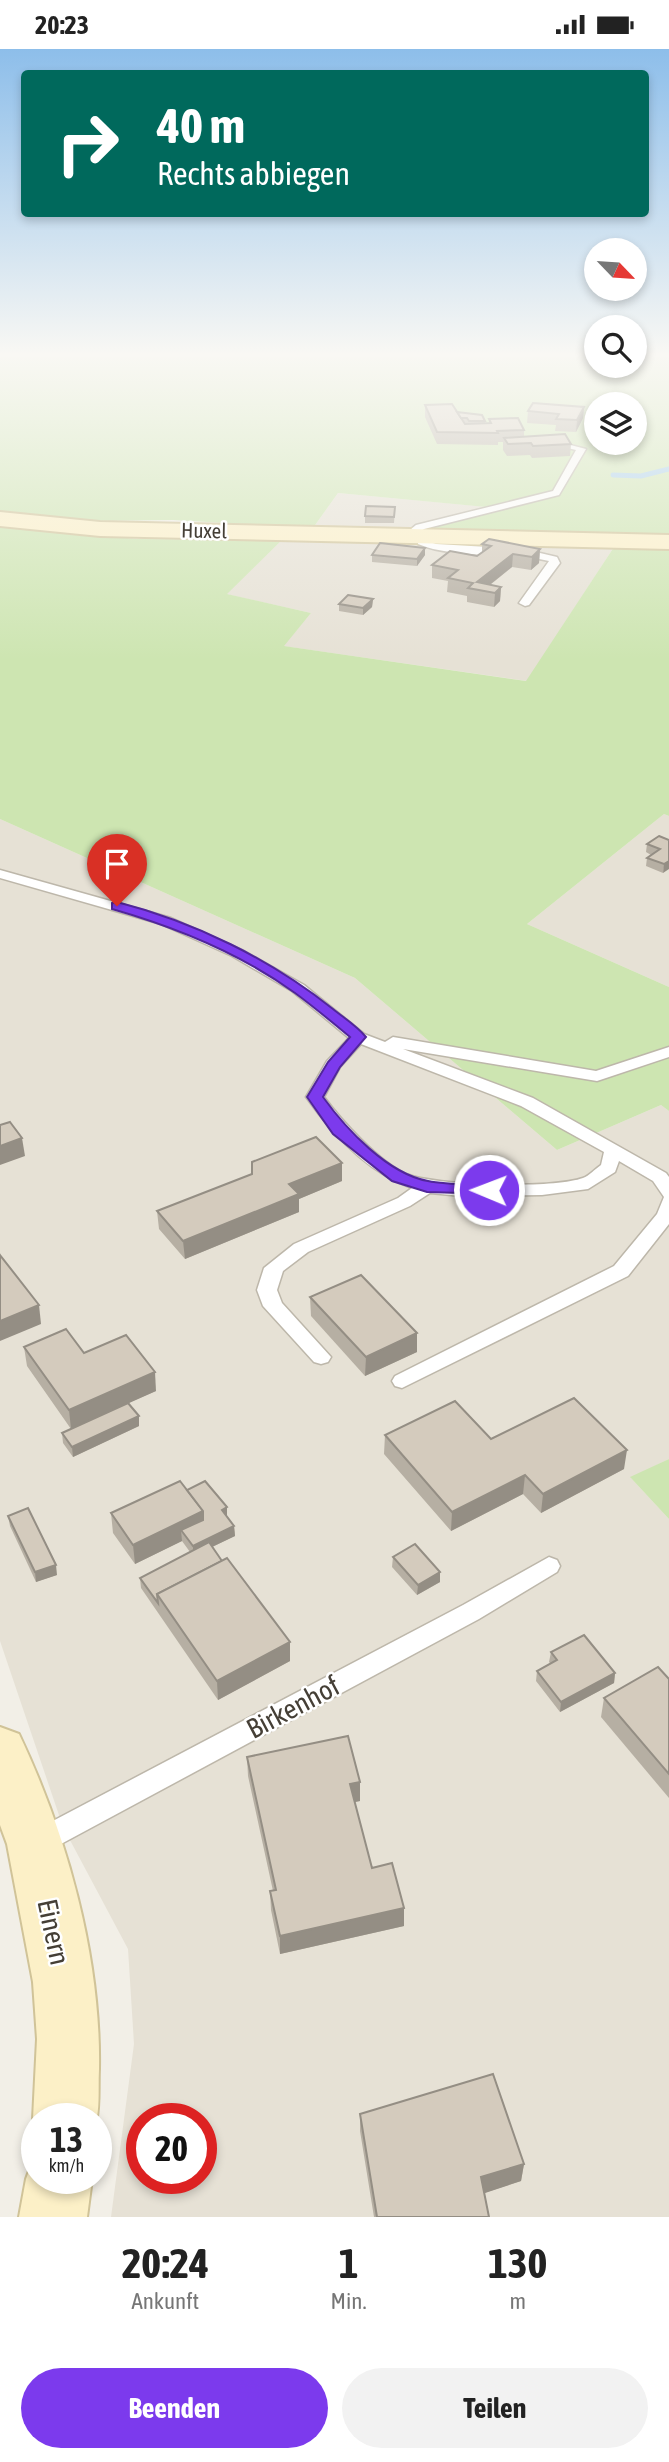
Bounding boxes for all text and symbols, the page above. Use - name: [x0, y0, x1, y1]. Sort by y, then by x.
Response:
- text: 20:23: [35, 10, 89, 40]
- text: 40 m: [157, 97, 245, 153]
- icon: right: [42, 98, 133, 189]
- text: Rechts abbiegen: [157, 155, 350, 192]
- north arrow: [584, 238, 648, 301]
- map controls: [584, 238, 647, 455]
- button: search: [584, 315, 647, 378]
- button: layers: [584, 392, 647, 455]
- street label: Huxel: [181, 518, 227, 542]
- pin: [87, 834, 147, 906]
- icon: arrive: [98, 845, 136, 883]
- position arrow: [452, 1153, 526, 1227]
- street label: Birkenhof: [241, 1669, 345, 1745]
- street label: Einern: [31, 1896, 77, 1968]
- speed limit sign: 20: [126, 2103, 217, 2194]
- text: 13: [50, 2119, 83, 2159]
- text: km/h: [49, 2155, 84, 2176]
- text: 20:24: [122, 2239, 209, 2287]
- text: 1: [339, 2239, 358, 2287]
- text: 130: [488, 2239, 547, 2287]
- text: Ankunft: [131, 2288, 199, 2314]
- text: Min.: [331, 2288, 366, 2314]
- text: m: [509, 2288, 526, 2314]
- button: Beenden: [21, 2368, 328, 2448]
- button: Teilen: [342, 2368, 648, 2448]

